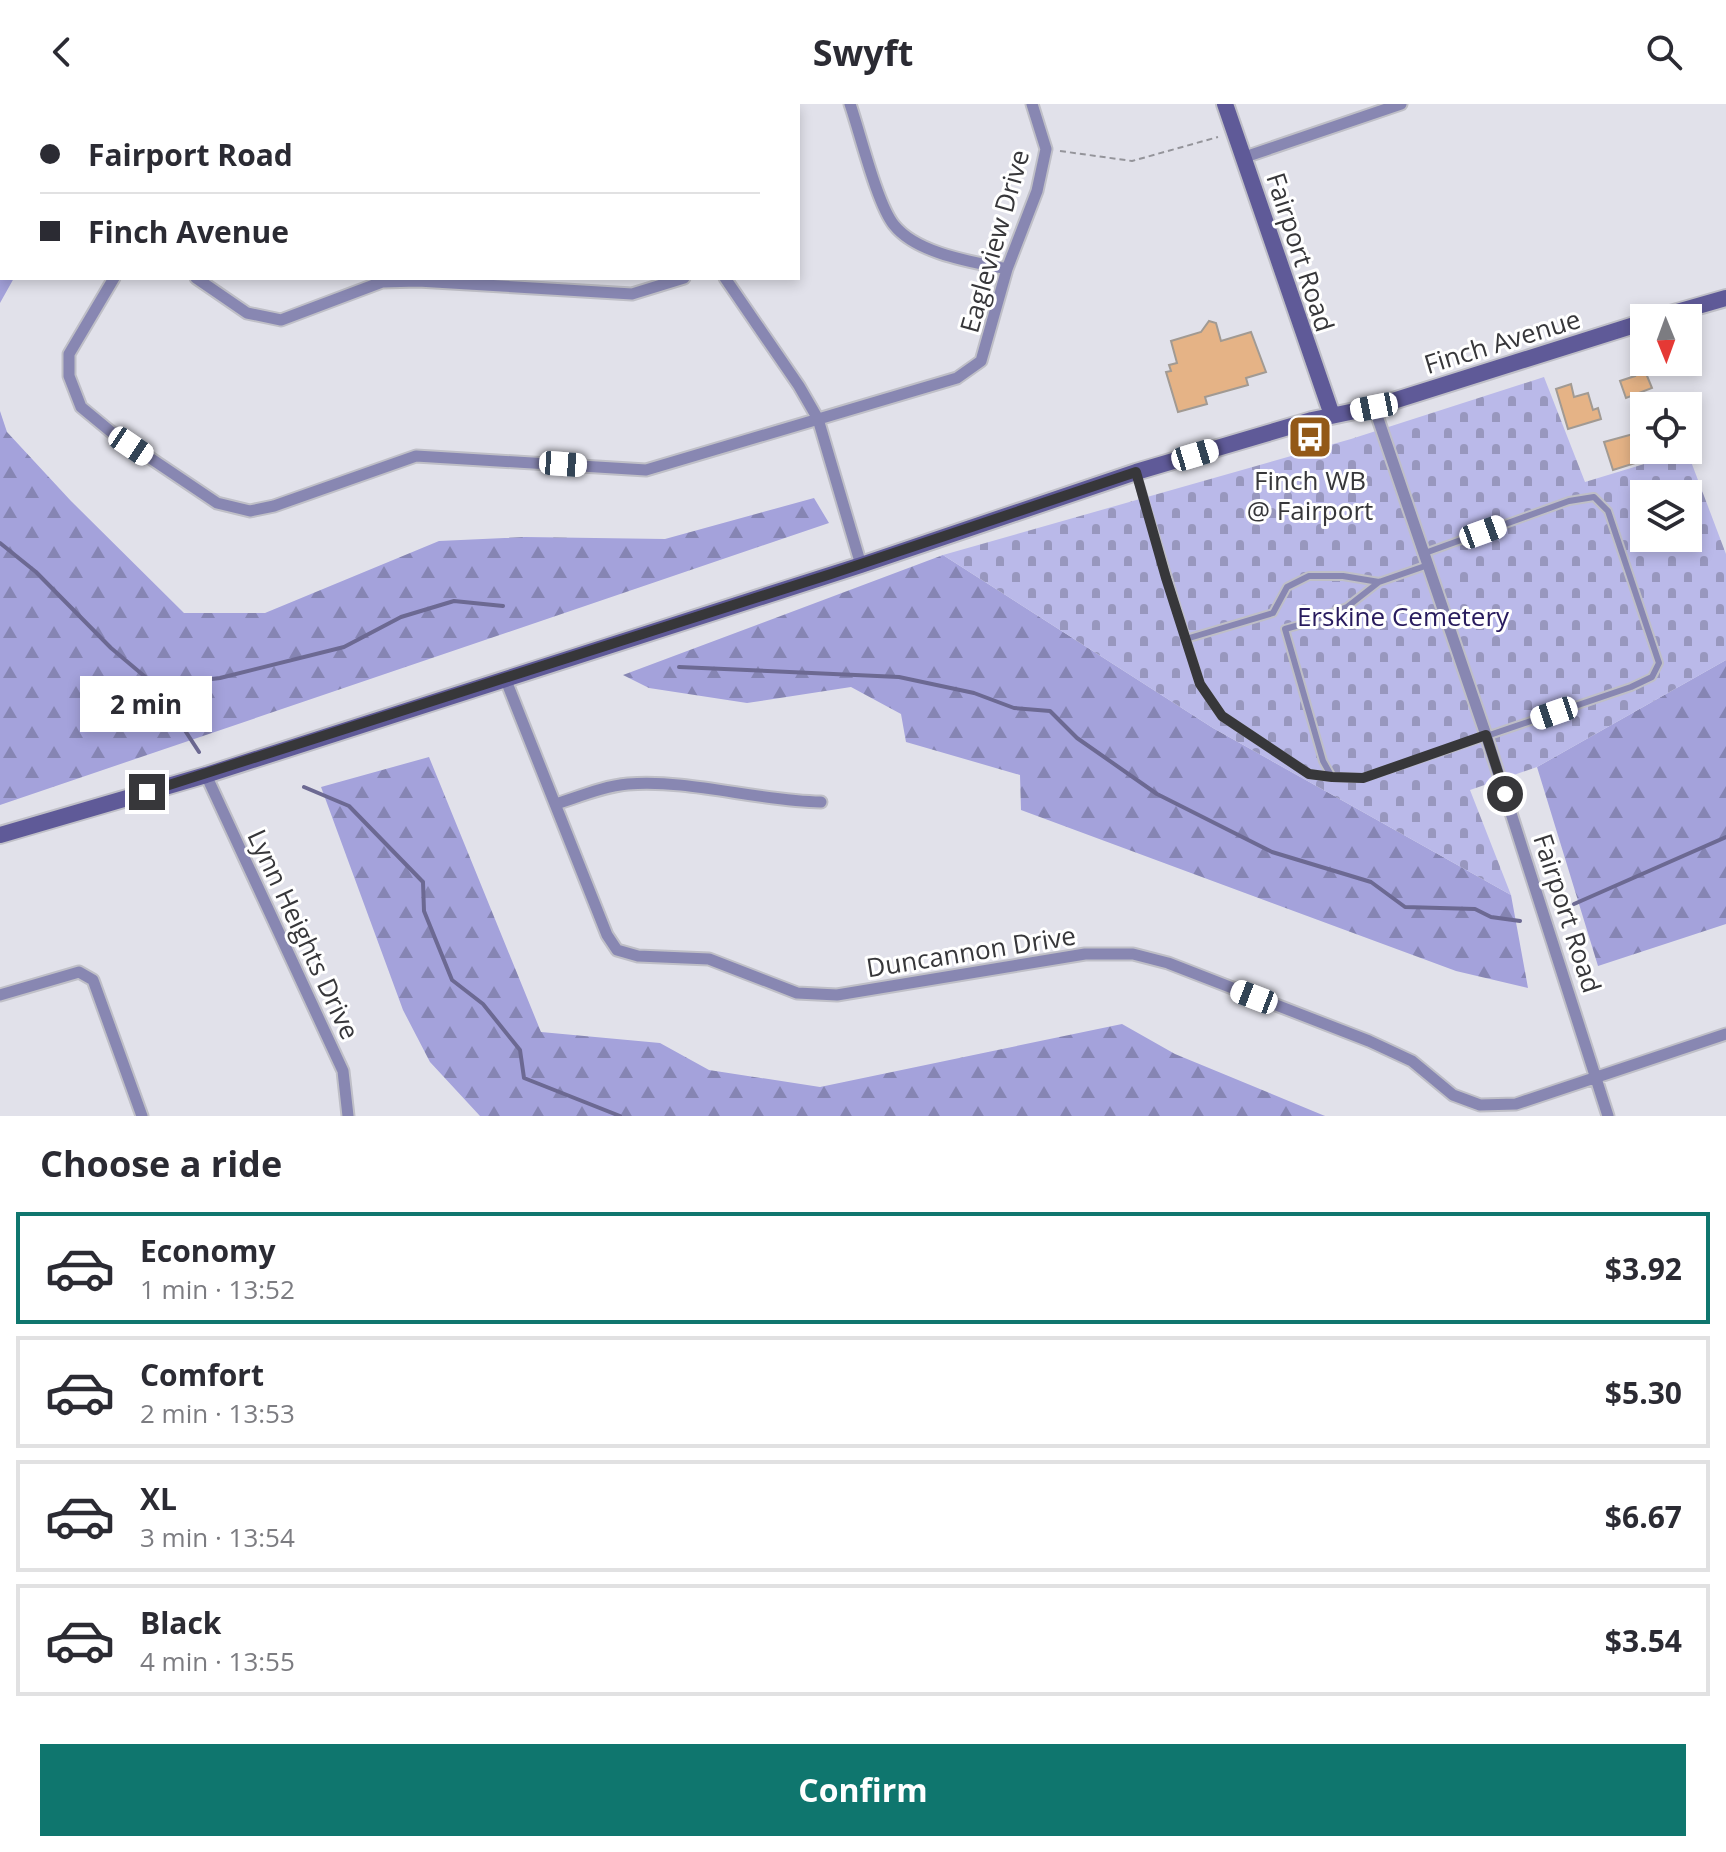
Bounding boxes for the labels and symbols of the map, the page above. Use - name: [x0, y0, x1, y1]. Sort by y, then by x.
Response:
- street label: Eagleview Drive: [951, 145, 1037, 337]
- street label: Fairport Road: [1258, 168, 1344, 336]
- street label: Finch Avenue: [1419, 300, 1585, 382]
- north arrow: [1630, 304, 1702, 376]
- car: [1348, 391, 1400, 423]
- bus stop icon: Finch WB @ Fairport: [1286, 413, 1334, 461]
- car: [104, 423, 158, 469]
- car: [1169, 437, 1221, 473]
- car: [538, 450, 588, 478]
- place label: Finch WB @ Fairport: [1247, 462, 1373, 528]
- car: [1456, 513, 1510, 551]
- park label: Erskine Cemetery: [1297, 598, 1510, 634]
- callout: 2 min: [81, 676, 213, 732]
- car: [1527, 694, 1581, 732]
- route end: [129, 774, 165, 810]
- route start: [1487, 776, 1523, 812]
- street label: Lynn Heights Drive: [240, 823, 368, 1045]
- street label: Fairport Road: [1525, 829, 1611, 997]
- street label: Duncannon Drive: [864, 917, 1078, 985]
- car: [1227, 977, 1281, 1017]

